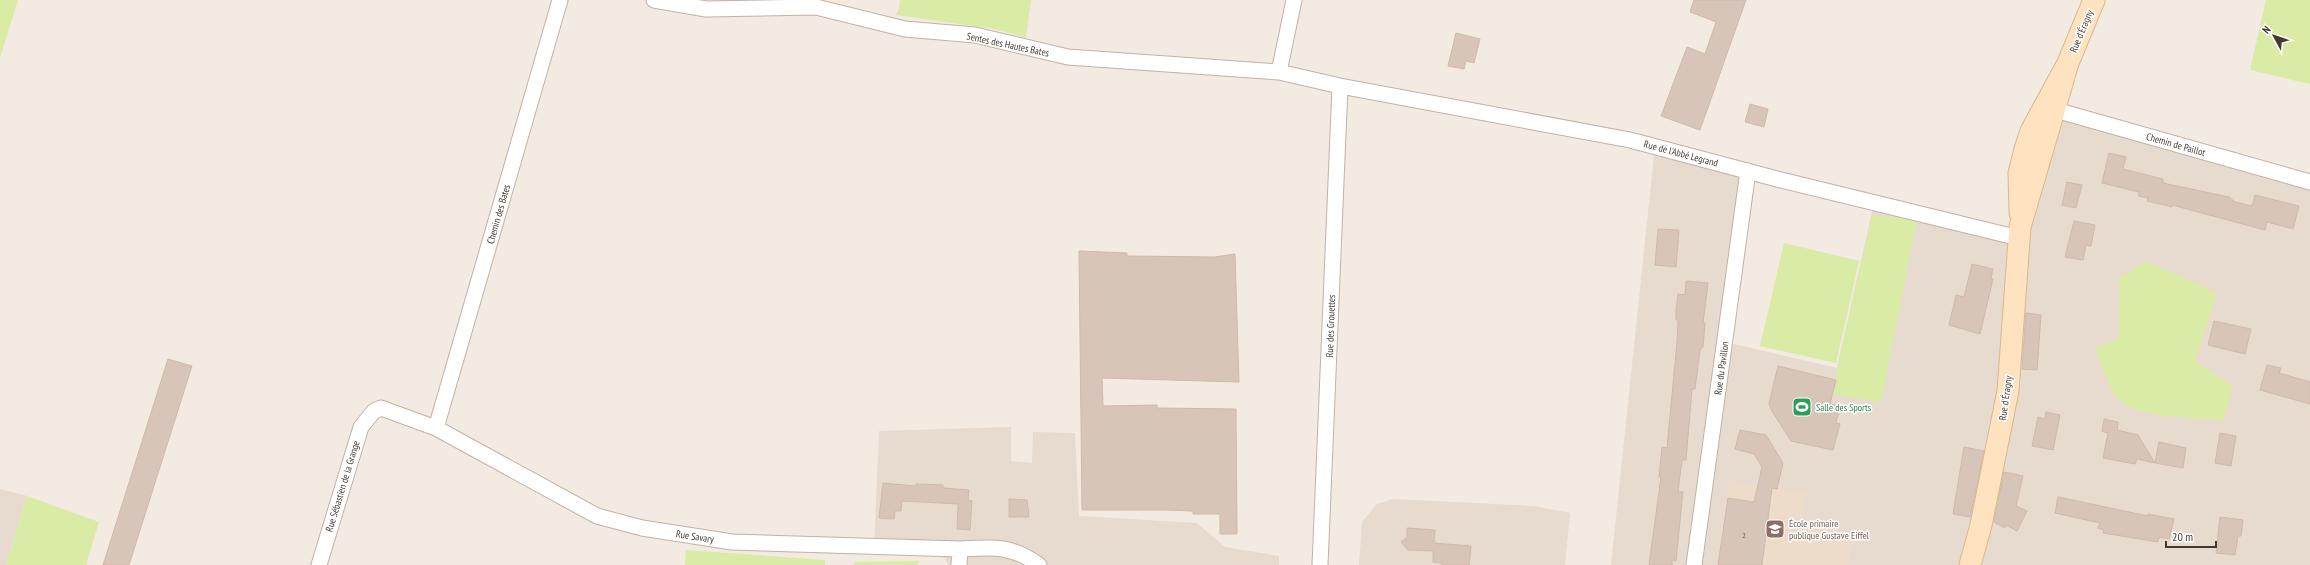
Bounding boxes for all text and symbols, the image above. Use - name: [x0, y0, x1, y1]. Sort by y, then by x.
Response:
- street label: Rue d'Éragny: [2067, 8, 2096, 54]
- north arrow: [2254, 16, 2294, 56]
- text: N: [2259, 23, 2274, 36]
- street label: Sentes des Hautes Bates: [965, 29, 1051, 60]
- street label: Chemin de Paillot: [2145, 130, 2207, 159]
- street label: Rue de l'Abbé Legrand: [1642, 137, 1719, 170]
- street label: Chemin des Bates: [484, 182, 513, 245]
- street label: Rue des Grouettes: [1323, 294, 1338, 358]
- street label: Rue du Pavillon: [1711, 341, 1732, 396]
- street label: Rue d'Éragny: [1996, 375, 2015, 421]
- sports icon: Salle des Sports: [1791, 396, 1813, 418]
- place label: Salle des Sports: [1816, 401, 1872, 414]
- street label: Rue Sébastien de la Grange: [322, 439, 363, 533]
- place label: École primaire publique Gustave Eiffel: [1789, 517, 1870, 542]
- school or university icon: École primaire publique Gustave Eiffel: [1764, 518, 1786, 540]
- scale bar: [2166, 523, 2216, 549]
- street label: Rue Savary: [675, 527, 715, 546]
- text: 20 m: [2172, 529, 2193, 544]
- house number: 2: [1742, 530, 1746, 540]

